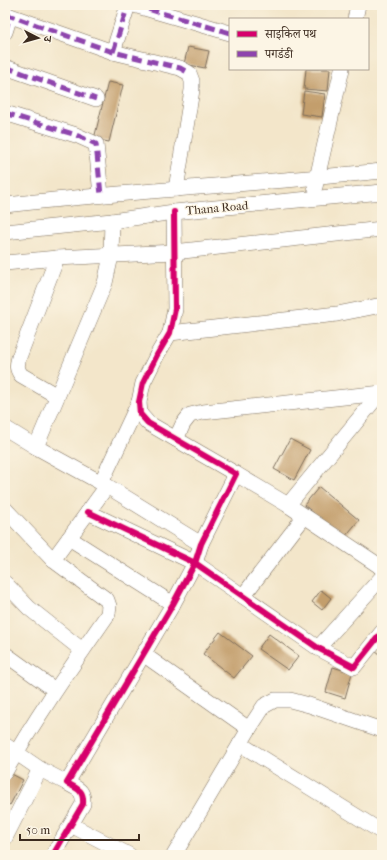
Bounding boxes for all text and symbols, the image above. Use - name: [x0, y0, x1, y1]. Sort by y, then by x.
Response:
- north arrow: [18, 18, 58, 58]
- legend: [229, 18, 369, 70]
- text: साइकिल पथ: [264, 26, 317, 41]
- text: उ: [41, 35, 54, 44]
- text: पगडंडी: [264, 47, 294, 61]
- street label: Thana Road: [185, 198, 249, 218]
- scale bar: [20, 816, 139, 842]
- text: 50 m: [26, 823, 50, 837]

